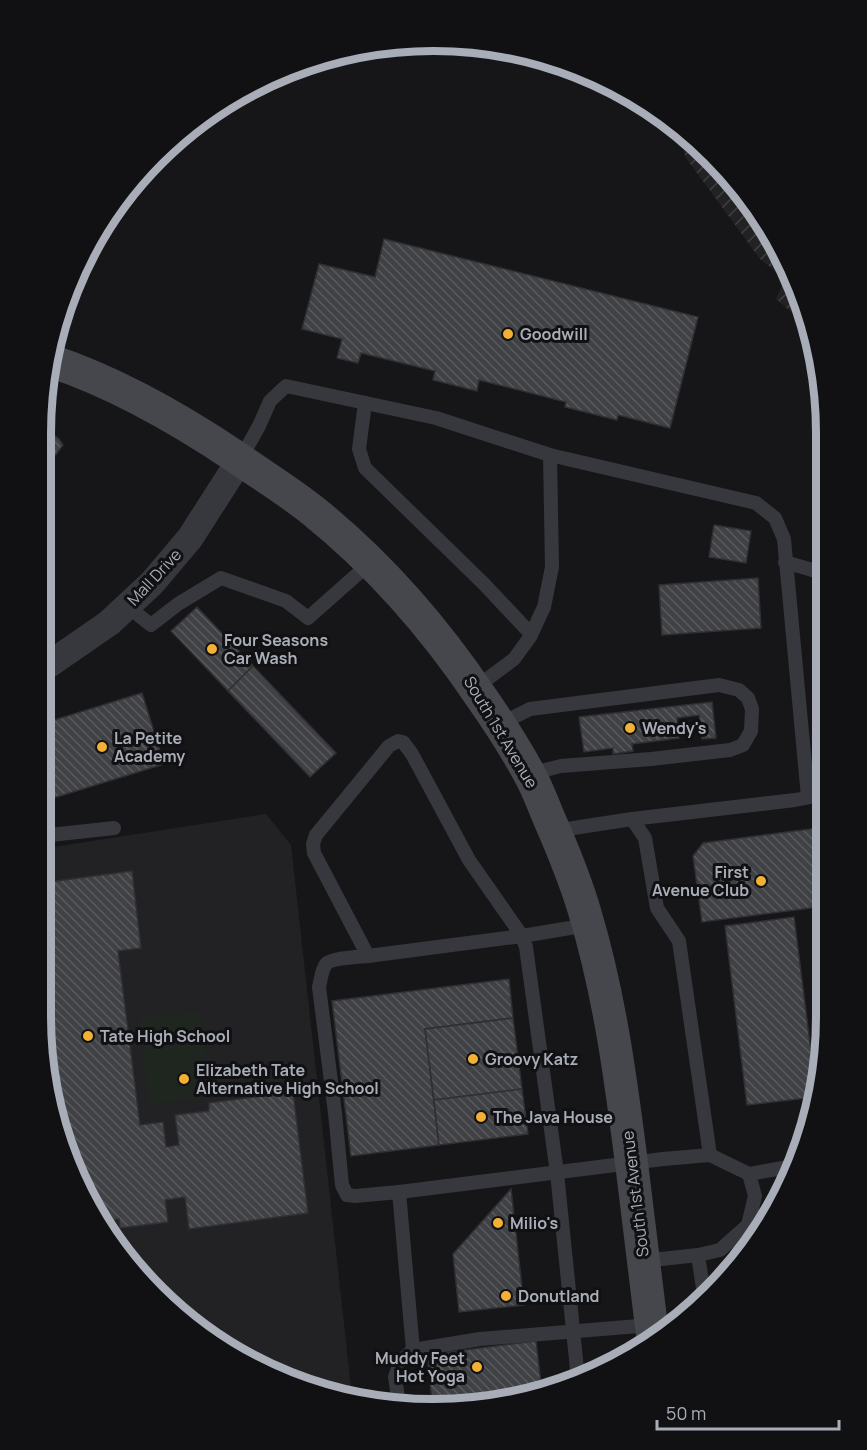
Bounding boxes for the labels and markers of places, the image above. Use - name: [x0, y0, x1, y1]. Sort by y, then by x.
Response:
- place label: Goodwill: [520, 323, 588, 345]
- marker: Goodwill: [501, 327, 515, 341]
- place label: Four Seasons Car Wash: [224, 629, 328, 669]
- marker: Four Seasons Car Wash: [205, 642, 219, 656]
- place label: Wendy's: [642, 717, 707, 739]
- marker: Wendy's: [623, 721, 637, 735]
- place label: La Petite Academy: [114, 727, 185, 767]
- marker: La Petite Academy: [95, 740, 109, 754]
- place label: First Avenue Club: [652, 861, 749, 901]
- marker: First Avenue Club: [754, 874, 768, 888]
- place label: Tate High School: [100, 1025, 230, 1047]
- marker: Tate High School: [81, 1029, 95, 1043]
- place label: Groovy Katz: [485, 1048, 578, 1070]
- marker: Groovy Katz: [466, 1052, 480, 1066]
- place label: Elizabeth Tate Alternative High School: [196, 1059, 379, 1099]
- marker: Elizabeth Tate Alternative High School: [177, 1072, 191, 1086]
- place label: The Java House: [493, 1106, 613, 1128]
- marker: The Java House: [474, 1110, 488, 1124]
- place label: Milio's: [510, 1212, 558, 1234]
- marker: Milio's: [491, 1216, 505, 1230]
- place label: Donutland: [518, 1285, 600, 1307]
- marker: Donutland: [499, 1289, 513, 1303]
- place label: Muddy Feet Hot Yoga: [375, 1347, 465, 1387]
- marker: Muddy Feet Hot Yoga: [470, 1360, 484, 1374]

